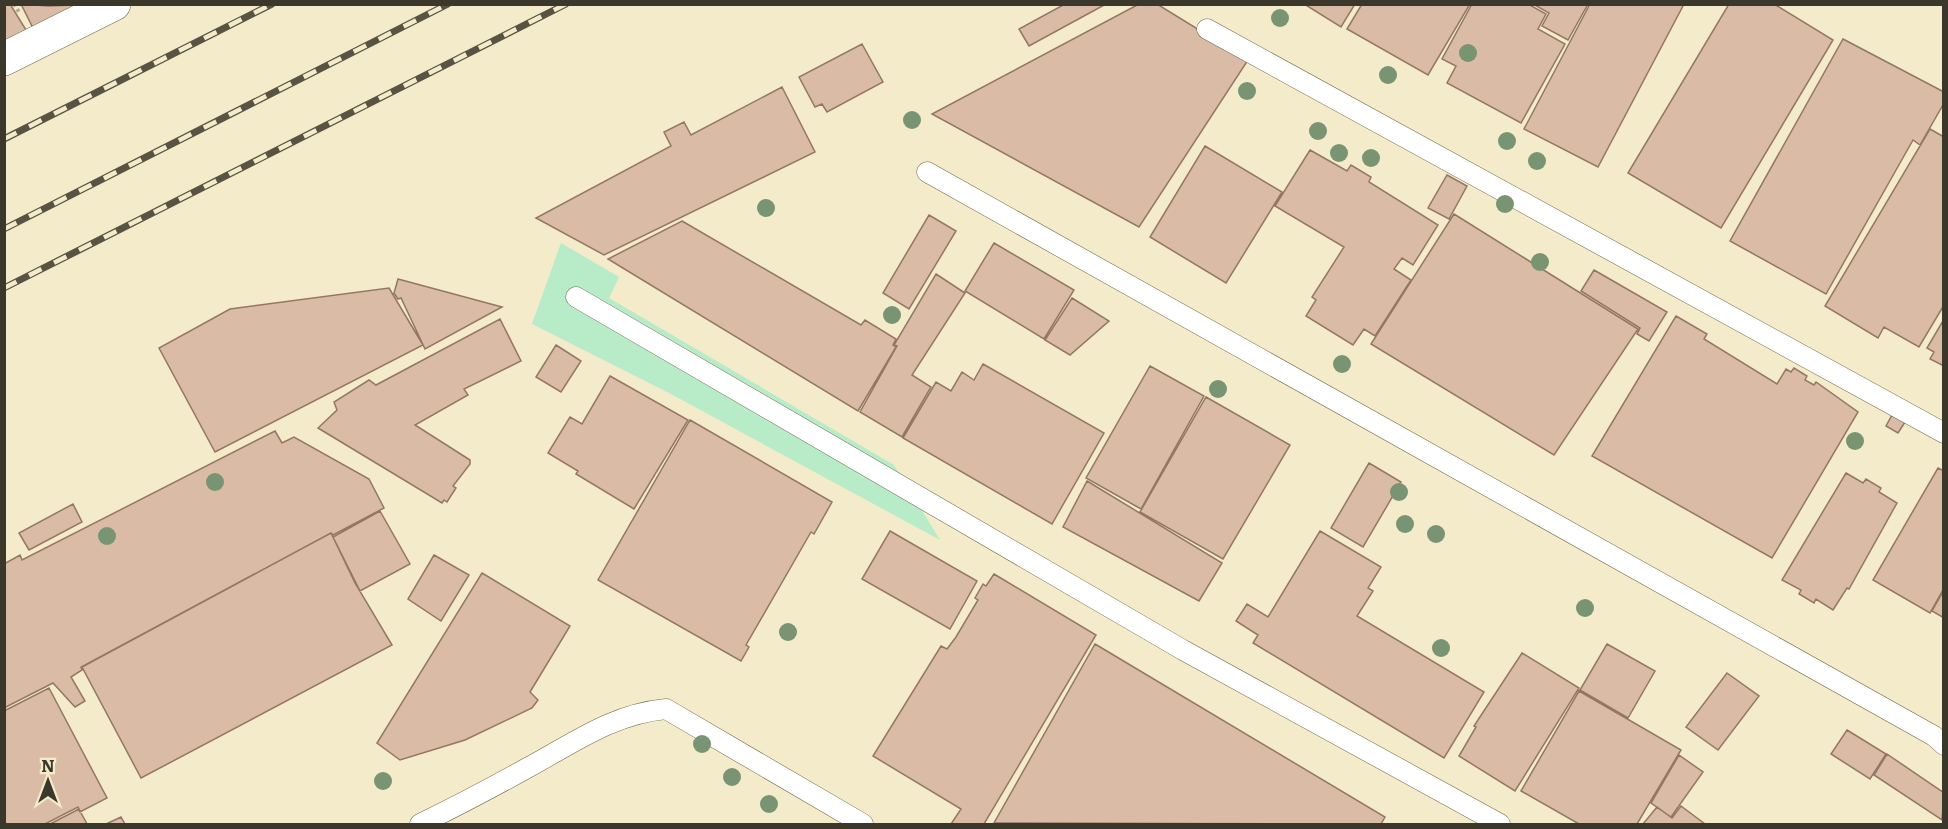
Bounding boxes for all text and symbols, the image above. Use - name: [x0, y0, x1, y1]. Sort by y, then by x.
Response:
- north arrow: [18, 751, 78, 811]
- text: N: [41, 753, 55, 777]

